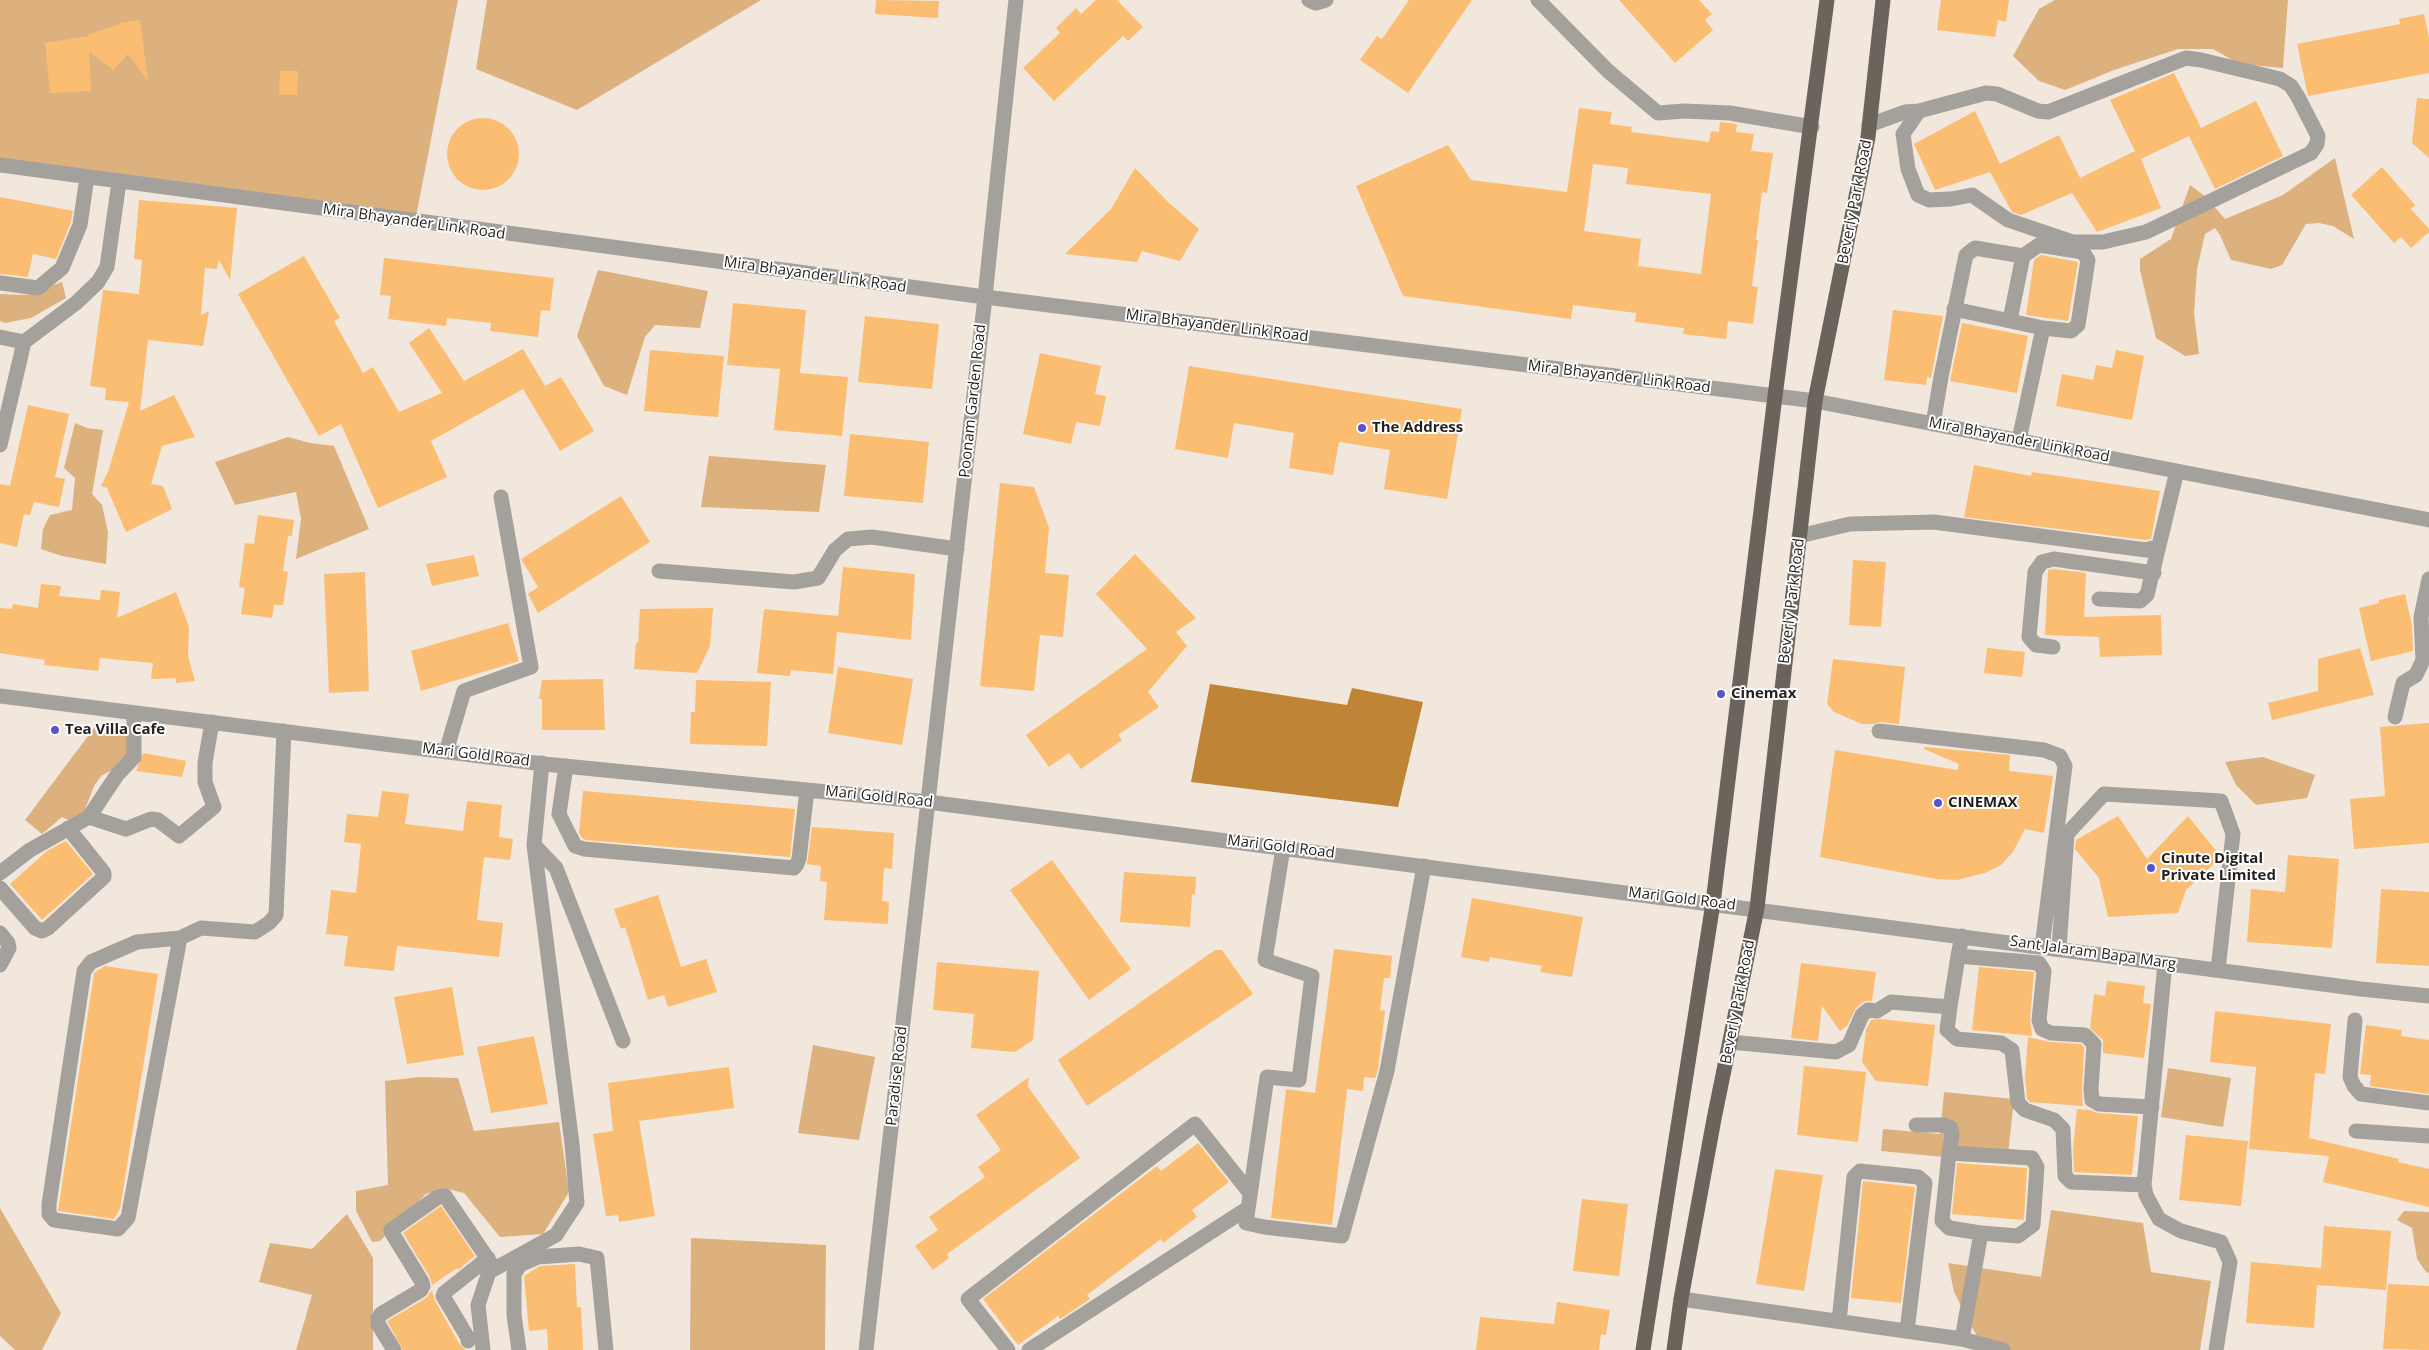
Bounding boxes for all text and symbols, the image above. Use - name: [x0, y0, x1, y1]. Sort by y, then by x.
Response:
- street label: Beverly Park Road: [1834, 138, 1876, 266]
- street label: Mira Bhayander Link Road: [322, 200, 506, 244]
- street label: Mira Bhayander Link Road: [723, 253, 907, 297]
- street label: Mira Bhayander Link Road: [1125, 306, 1309, 346]
- street label: Poonam Garden Road: [956, 323, 990, 479]
- street label: Mira Bhayander Link Road: [1527, 357, 1711, 397]
- street label: Mira Bhayander Link Road: [1927, 414, 2111, 466]
- place label: The Address: [1372, 419, 1463, 437]
- marker: The Address: [1356, 422, 1368, 434]
- street label: Beverly Park Road: [1775, 537, 1809, 665]
- place label: Cinemax: [1731, 685, 1796, 703]
- marker: Cinemax: [1715, 688, 1727, 700]
- place label: Tea Villa Cafe: [65, 721, 165, 739]
- marker: Tea Villa Cafe: [49, 724, 61, 736]
- street label: Mari Gold Road: [421, 739, 531, 771]
- street label: Mari Gold Road: [824, 782, 934, 812]
- place label: CINEMAX: [1948, 794, 2018, 812]
- marker: CINEMAX: [1932, 797, 1944, 809]
- street label: Mari Gold Road: [1226, 831, 1336, 863]
- place label: Cinute Digital Private Limited: [2161, 850, 2276, 885]
- marker: Cinute Digital Private Limited: [2145, 862, 2157, 874]
- street label: Mari Gold Road: [1627, 883, 1737, 915]
- street label: Sant Jalaram Bapa Marg: [2009, 932, 2177, 974]
- street label: Beverly Park Road: [1717, 938, 1759, 1066]
- street label: Paradise Road: [883, 1025, 911, 1127]

